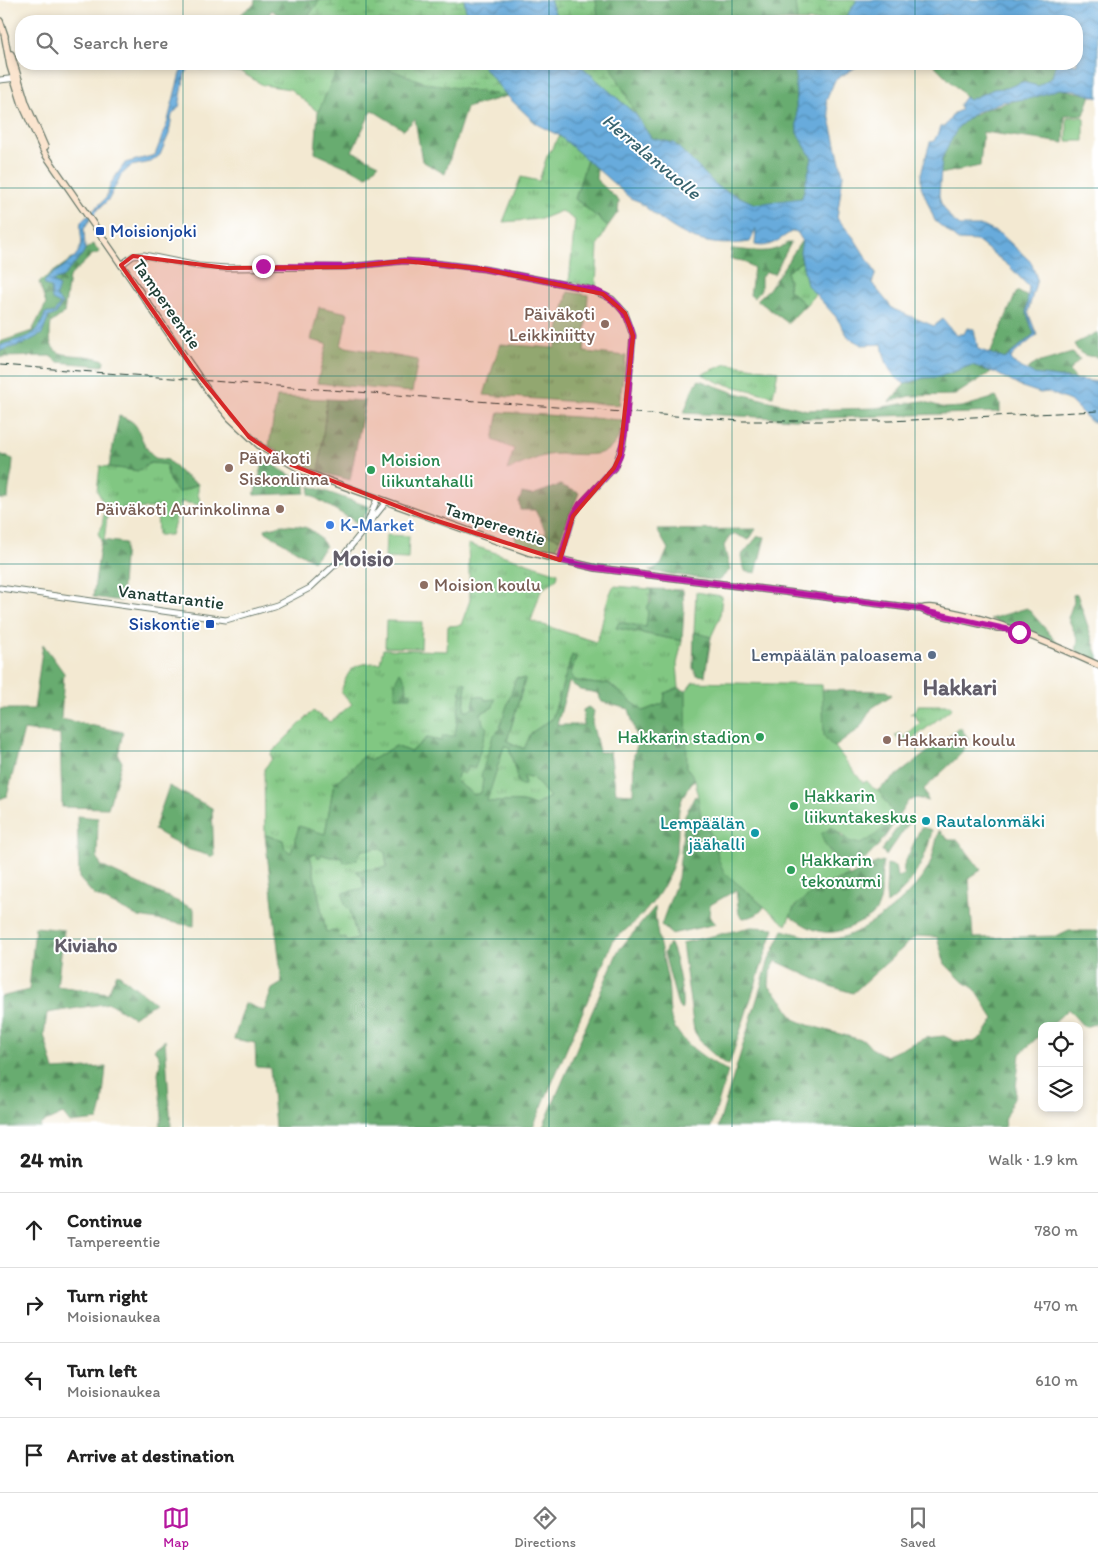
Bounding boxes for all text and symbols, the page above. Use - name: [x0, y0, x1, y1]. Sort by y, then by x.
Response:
- search box: [15, 15, 1083, 70]
- icon: search: [33, 29, 61, 57]
- text: Search here: [73, 31, 168, 54]
- water label: Herralanvuolle: [598, 109, 706, 205]
- place label: Moisionjoki: [110, 220, 197, 242]
- marker: Moisionjoki: [94, 225, 106, 237]
- street label: Tampereentie: [128, 255, 206, 353]
- route end: [252, 255, 275, 278]
- place label: Päiväkoti Leikkiniitty: [509, 303, 596, 346]
- marker: Päiväkoti Leikkiniitty: [599, 318, 611, 330]
- place label: Päiväkoti Siskonlinna: [239, 447, 330, 490]
- place label: Moision liikuntahalli: [381, 449, 474, 492]
- marker: Päiväkoti Siskonlinna: [223, 462, 235, 474]
- marker: Moision liikuntahalli: [365, 464, 377, 476]
- street label: Tampereentie: [442, 497, 548, 551]
- place label: Päiväkoti Aurinkolinna: [96, 498, 270, 520]
- marker: Päiväkoti Aurinkolinna: [274, 503, 286, 515]
- place label: K-Market: [340, 514, 414, 536]
- marker: K-Market: [324, 519, 336, 531]
- district label: Moisio: [333, 545, 393, 572]
- place label: Moision koulu: [434, 574, 541, 596]
- marker: Moision koulu: [418, 579, 430, 591]
- street label: Vanattarantie: [117, 580, 225, 614]
- place label: Siskontie: [129, 613, 200, 635]
- marker: Siskontie: [204, 618, 216, 630]
- route start: [1008, 621, 1031, 644]
- place label: Lempäälän paloasema: [751, 644, 922, 666]
- marker: Lempäälän paloasema: [926, 649, 938, 661]
- district label: Hakkari: [923, 674, 997, 701]
- place label: Hakkarin stadion: [617, 726, 750, 748]
- place label: Hakkarin koulu: [897, 729, 1015, 751]
- marker: Hakkarin stadion: [754, 731, 766, 743]
- marker: Hakkarin koulu: [881, 734, 893, 746]
- place label: Hakkarin liikuntakeskus: [804, 785, 917, 828]
- marker: Hakkarin liikuntakeskus: [788, 800, 800, 812]
- place label: Rautalonmäki: [936, 810, 1045, 832]
- place label: Lempäälän jäähalli: [660, 812, 745, 855]
- marker: Rautalonmäki: [920, 815, 932, 827]
- marker: Lempäälän jäähalli: [749, 827, 761, 839]
- place label: Hakkarin tekonurmi: [801, 849, 881, 892]
- marker: Hakkarin tekonurmi: [785, 864, 797, 876]
- district label: Kiviaho: [54, 933, 118, 957]
- map controls: [1038, 1022, 1083, 1112]
- button: locate: [1038, 1022, 1083, 1067]
- button: layers: [1038, 1067, 1083, 1112]
- text: 24 min: [20, 1147, 83, 1172]
- text: Walk · 1.9 km: [988, 1150, 1078, 1169]
- text: Continue: [67, 1209, 142, 1232]
- icon: ahead: [20, 1216, 48, 1244]
- text: 780 m: [1034, 1221, 1078, 1240]
- text: Tampereentie: [67, 1232, 160, 1251]
- text: Turn right: [67, 1284, 148, 1307]
- icon: right: [20, 1291, 48, 1319]
- text: 470 m: [1034, 1296, 1078, 1315]
- text: Moisionaukea: [67, 1307, 160, 1326]
- text: Turn left: [67, 1359, 137, 1382]
- icon: left: [20, 1366, 48, 1394]
- text: 610 m: [1035, 1371, 1078, 1390]
- text: Moisionaukea: [67, 1382, 160, 1401]
- icon: arrive: [20, 1441, 48, 1469]
- text: Arrive at destination: [67, 1444, 234, 1467]
- tab: Map: [162, 1504, 190, 1551]
- tab: Directions: [514, 1504, 576, 1551]
- tab: Saved: [900, 1504, 936, 1551]

